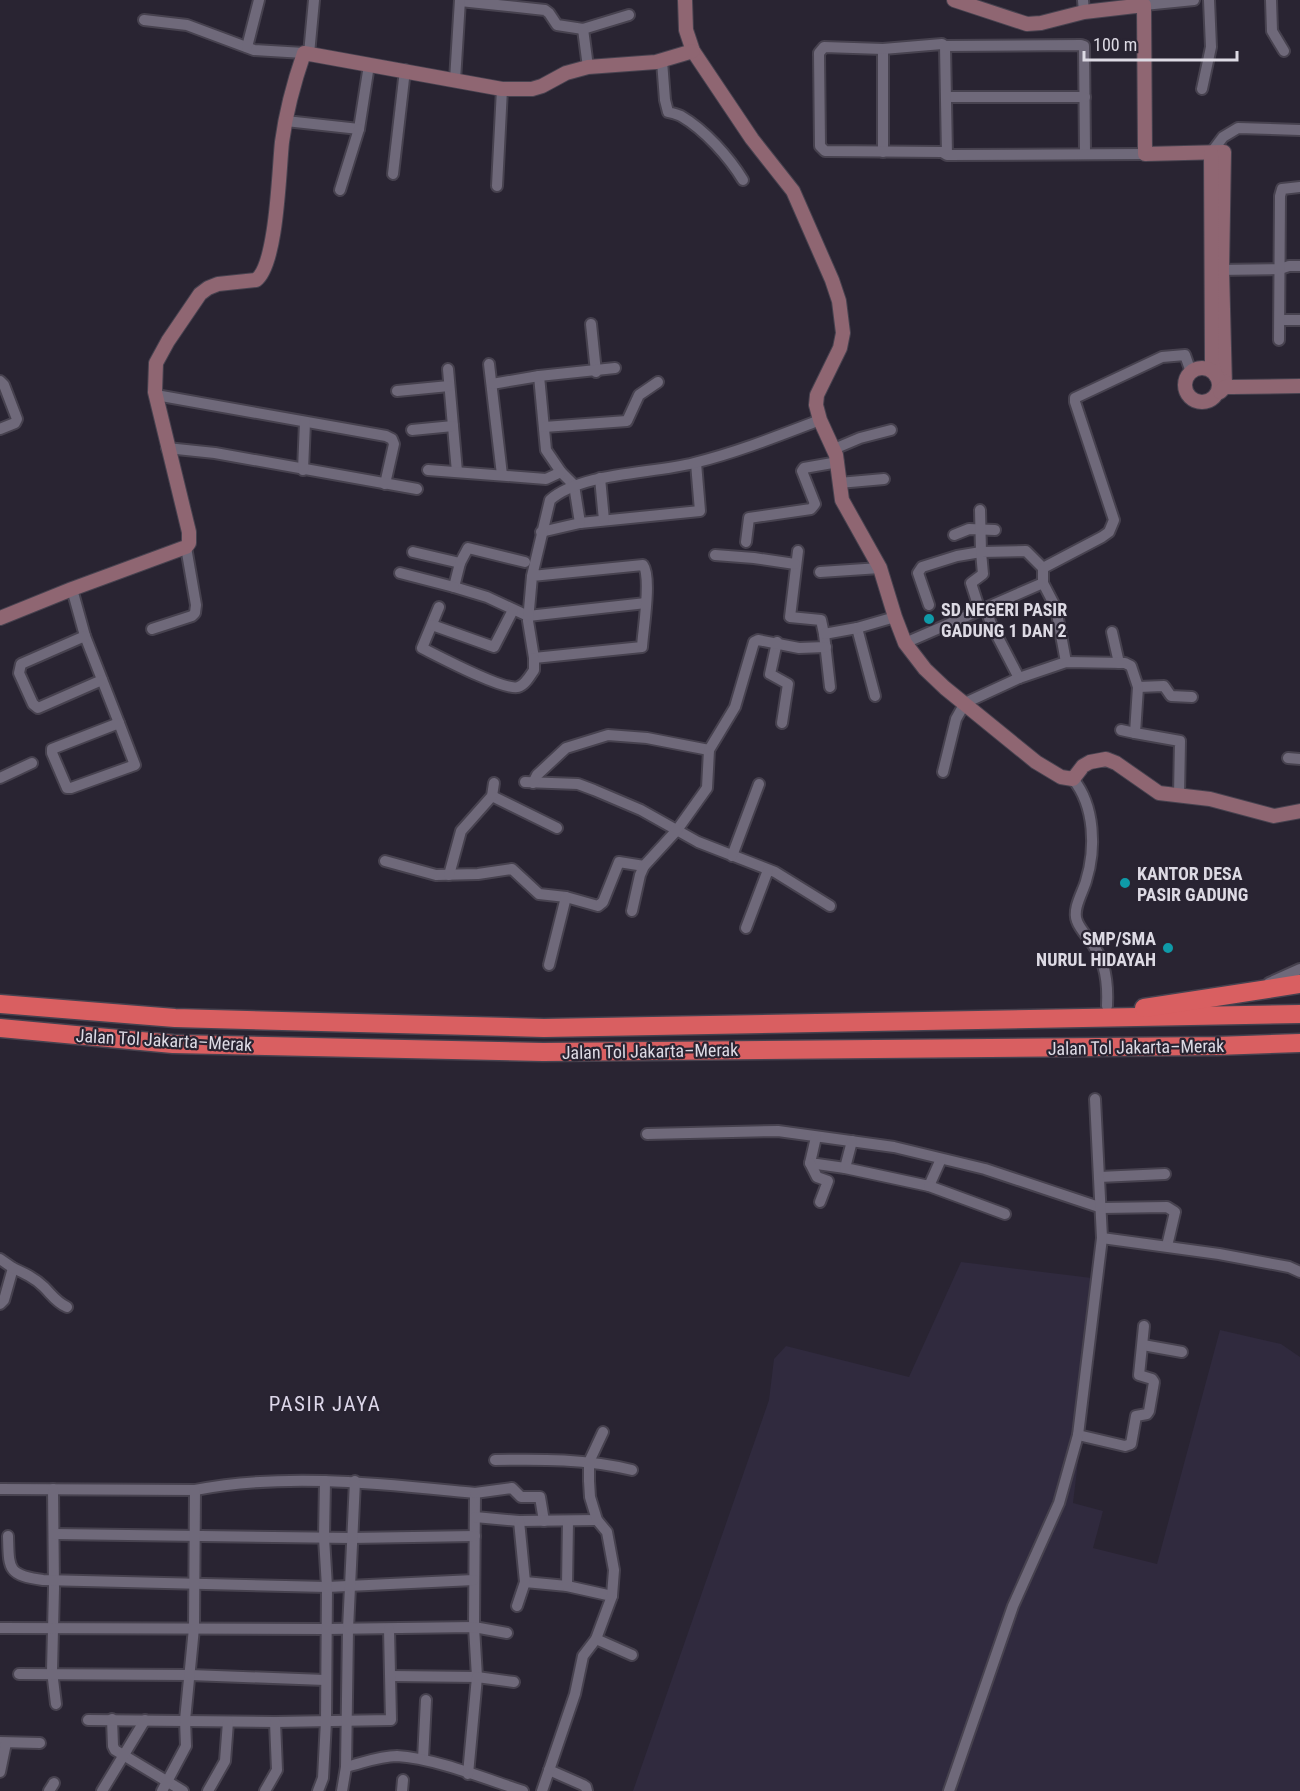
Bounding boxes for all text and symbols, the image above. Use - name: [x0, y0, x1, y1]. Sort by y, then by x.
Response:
- scale bar: [1084, 24, 1237, 62]
- text: 100 m: [1093, 34, 1137, 55]
- place label: SD NEGERI PASIR GADUNG 1 DAN 2: [941, 599, 1067, 641]
- marker: SD NEGERI PASIR GADUNG 1 DAN 2: [922, 612, 936, 626]
- place label: KANTOR DESA PASIR GADUNG: [1137, 863, 1248, 905]
- marker: KANTOR DESA PASIR GADUNG: [1118, 876, 1132, 890]
- place label: SMP/SMA NURUL HIDAYAH: [1036, 928, 1156, 970]
- marker: SMP/SMA NURUL HIDAYAH: [1161, 941, 1175, 955]
- street label: Jalan Tol Jakarta–Merak: [75, 1025, 253, 1055]
- street label: Jalan Tol Jakarta–Merak: [1048, 1035, 1224, 1059]
- street label: Jalan Tol Jakarta–Merak: [562, 1039, 738, 1063]
- district label: PASIR JAYA: [269, 1392, 381, 1416]

